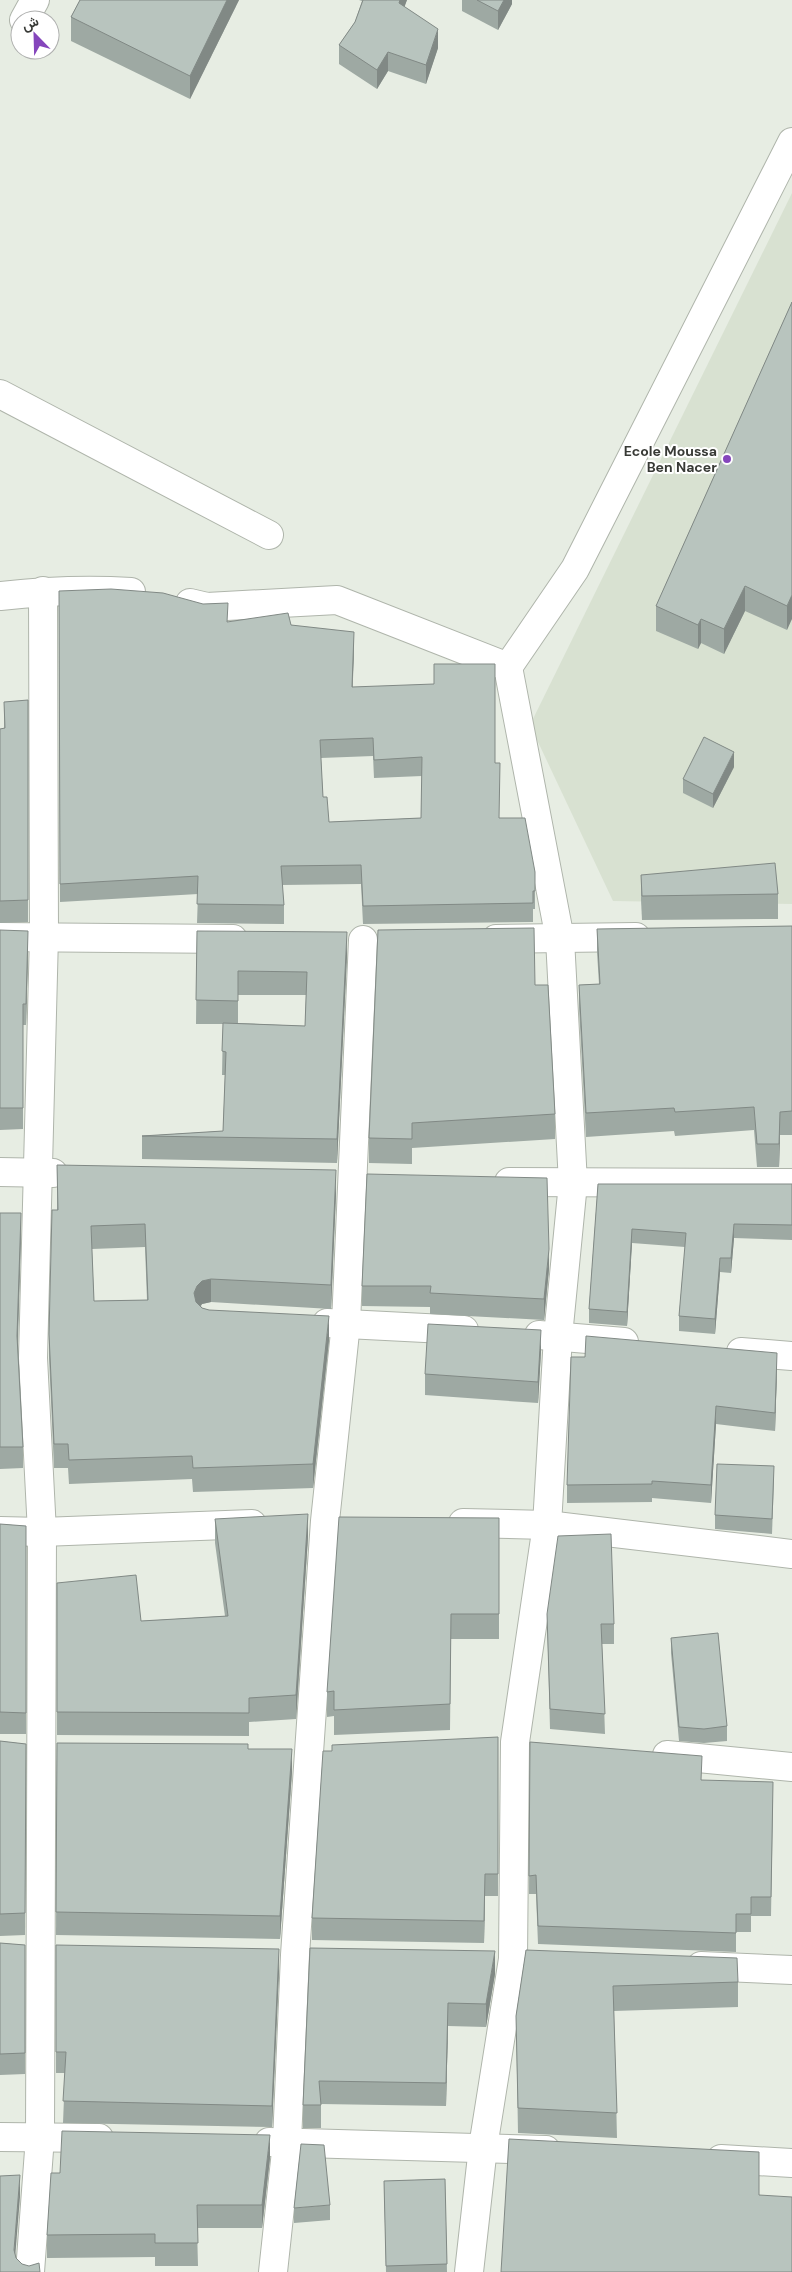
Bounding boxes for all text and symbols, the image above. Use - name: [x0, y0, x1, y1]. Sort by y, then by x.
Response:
- north arrow: [10, 10, 60, 60]
- text: ش: [19, 11, 41, 35]
- place label: Ecole Moussa Ben Nacer: [624, 442, 717, 476]
- marker: Ecole Moussa Ben Nacer: [721, 453, 733, 465]

